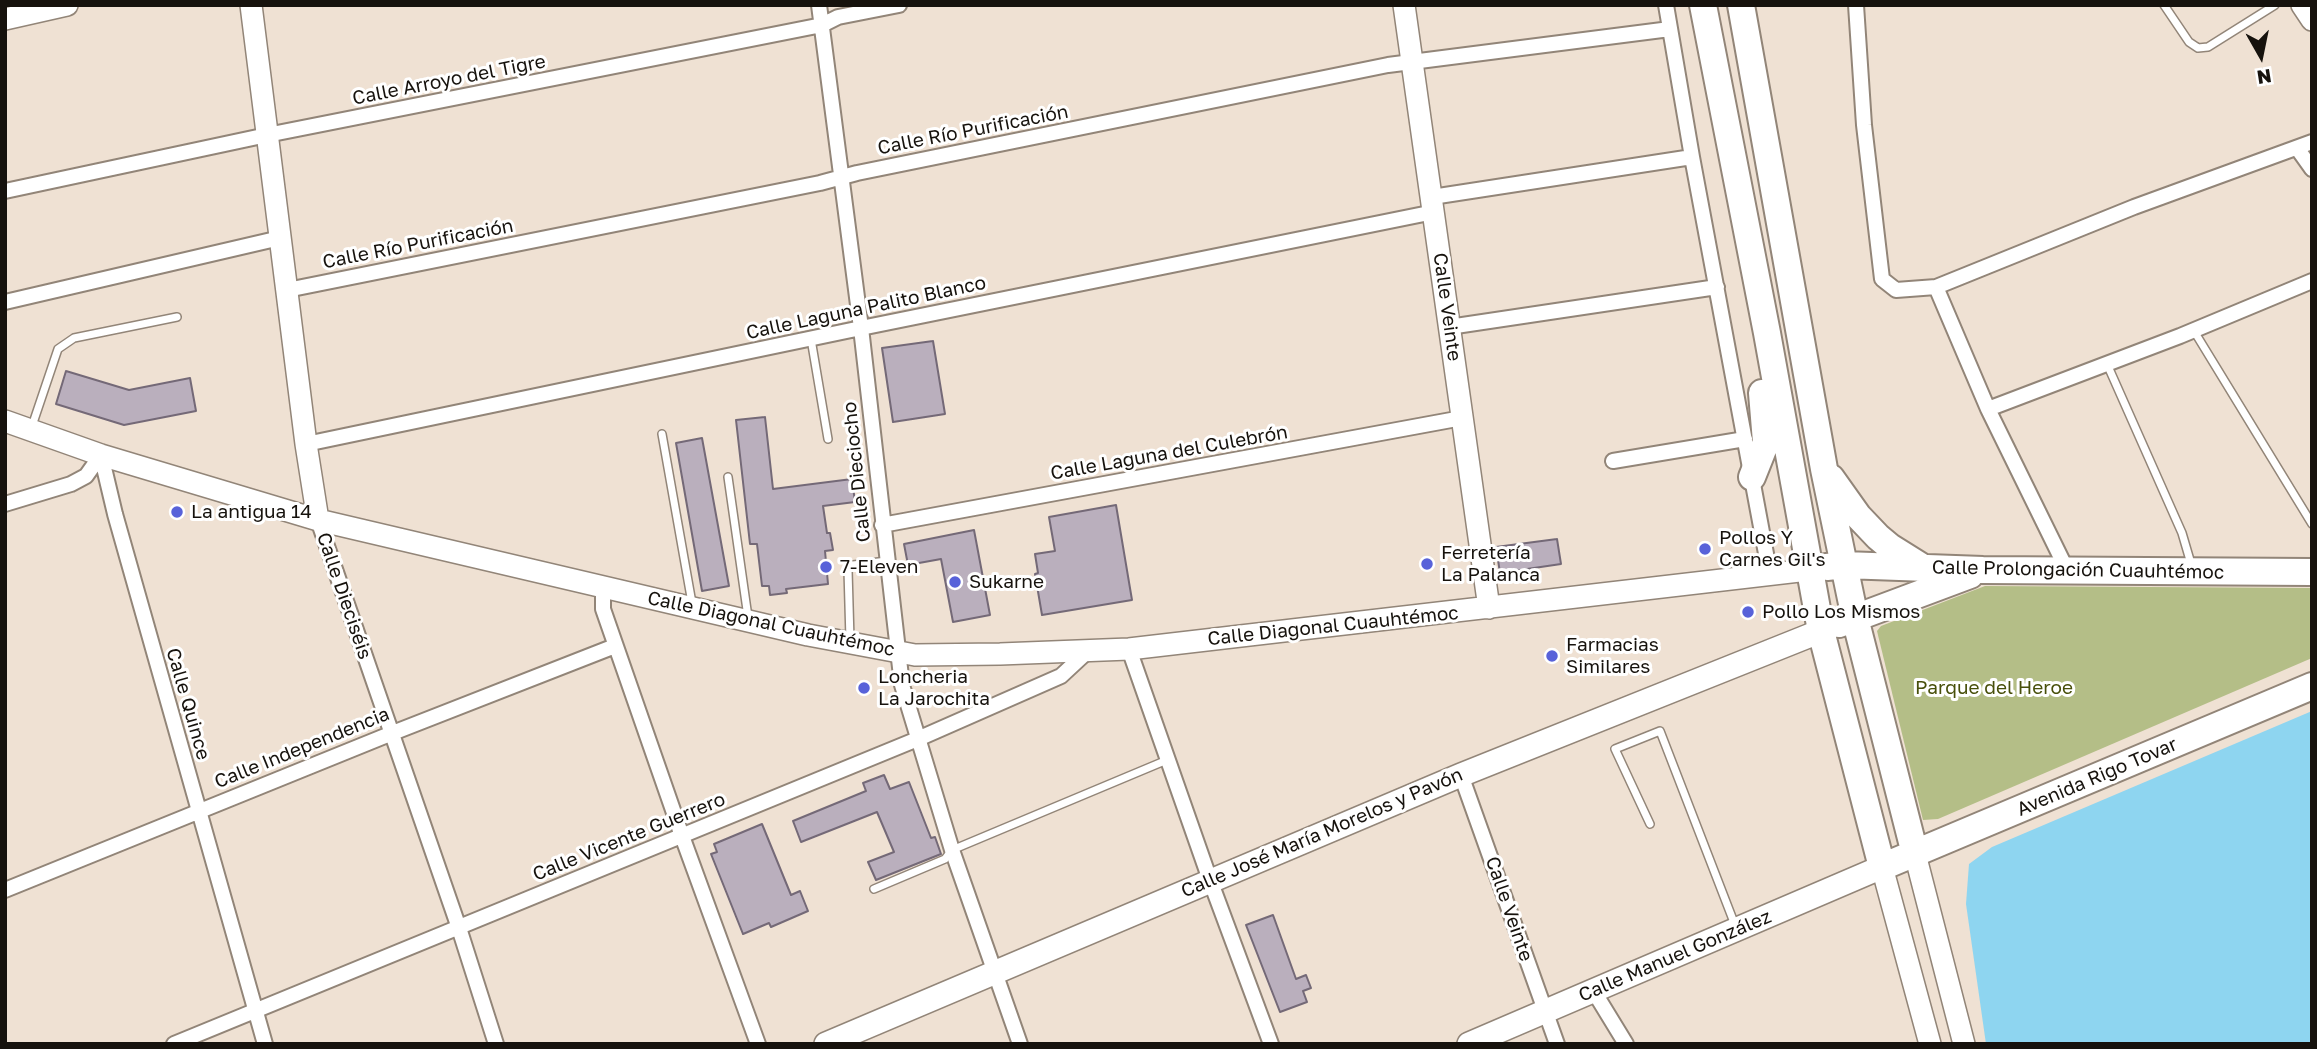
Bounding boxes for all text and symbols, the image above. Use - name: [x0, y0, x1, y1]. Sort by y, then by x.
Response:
- north arrow: [2226, 21, 2296, 91]
- street label: Calle Arroyo del Tigre: [350, 50, 548, 110]
- text: N: [2255, 65, 2273, 90]
- street label: Calle Río Purificación: [876, 100, 1070, 160]
- street label: Calle Río Purificación: [321, 214, 515, 274]
- street label: Calle Veinte: [1428, 251, 1466, 363]
- street label: Calle Laguna Palito Blanco: [744, 271, 988, 345]
- street label: Calle Dieciocho: [838, 401, 876, 543]
- street label: Calle Laguna del Culebrón: [1049, 421, 1289, 485]
- place label: La antigua 14: [191, 501, 312, 523]
- marker: La antigua 14: [169, 504, 185, 520]
- place label: Pollos Y Carnes Gil's: [1719, 527, 1826, 571]
- street label: Calle Dieciséis: [312, 530, 376, 662]
- marker: Pollos Y Carnes Gil's: [1697, 541, 1713, 557]
- place label: Ferretería La Palanca: [1441, 542, 1540, 586]
- place label: 7-Eleven: [840, 556, 918, 578]
- marker: Ferretería La Palanca: [1419, 556, 1435, 572]
- street label: Calle Prolongación Cuauhtémoc: [1932, 556, 2224, 584]
- marker: 7-Eleven: [818, 559, 834, 575]
- place label: Sukarne: [969, 571, 1044, 593]
- marker: Sukarne: [947, 574, 963, 590]
- street label: Calle Diagonal Cuauhtémoc: [645, 587, 897, 661]
- street label: Calle Diagonal Cuauhtémoc: [1206, 601, 1460, 651]
- place label: Pollo Los Mismos: [1762, 601, 1920, 623]
- marker: Pollo Los Mismos: [1740, 604, 1756, 620]
- place label: Farmacias Similares: [1566, 634, 1659, 678]
- street label: Calle Quince: [161, 646, 215, 762]
- marker: Farmacias Similares: [1544, 648, 1560, 664]
- place label: Loncheria La Jarochita: [878, 666, 990, 710]
- park label: Parque del Heroe: [1915, 677, 2073, 699]
- marker: Loncheria La Jarochita: [856, 680, 872, 696]
- street label: Calle Independencia: [211, 702, 393, 794]
- street label: Avenida Rigo Tovar: [2013, 733, 2181, 821]
- street label: Calle José María Morelos y Pavón: [1178, 763, 1466, 903]
- street label: Calle Vicente Guerrero: [529, 788, 729, 886]
- street label: Calle Veinte: [1480, 854, 1538, 964]
- street label: Calle Manuel González: [1575, 905, 1775, 1007]

